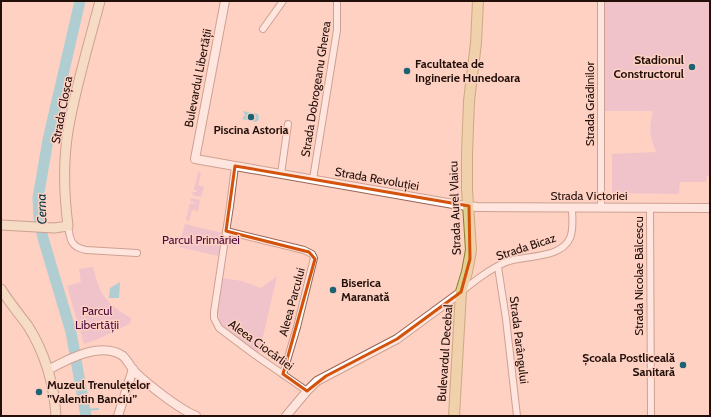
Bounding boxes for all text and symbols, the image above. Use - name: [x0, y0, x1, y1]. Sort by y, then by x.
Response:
- street label: Strada Dobrogeanu Gherea: [297, 20, 334, 158]
- street label: Bulevardul Libertății: [181, 27, 215, 129]
- place label: Stadionul Constructorul: [613, 52, 684, 81]
- place label: Facultatea de Inginerie Hunedoara: [415, 56, 520, 85]
- street label: Strada Grădinilor: [582, 62, 597, 146]
- marker: Stadionul Constructorul: [687, 62, 697, 72]
- marker: Facultatea de Inginerie Hunedoara: [402, 66, 412, 76]
- street label: Strada Cloșca: [48, 75, 76, 145]
- marker: Piscina Astoria: [246, 112, 256, 122]
- place label: Piscina Astoria: [213, 122, 289, 137]
- street label: Strada Aurel Vlaicu: [445, 161, 464, 256]
- street label: Strada Revoluției: [334, 164, 420, 194]
- street label: Strada Victoriei: [551, 188, 627, 203]
- water label: Cerna: [32, 193, 50, 225]
- street label: Strada Nicolae Bălcescu: [631, 216, 646, 336]
- street label: Strada Bicaz: [494, 230, 558, 263]
- park label: Parcul Primăriei: [162, 232, 240, 247]
- street label: Aleea Parcului: [275, 266, 308, 338]
- place label: Biserica Maranată: [341, 275, 389, 304]
- marker: Biserica Maranată: [328, 285, 338, 295]
- street label: Strada Parângului: [507, 295, 532, 385]
- park label: Parcul Libertății: [75, 303, 119, 333]
- street label: Bulevardul Decebal: [434, 304, 455, 402]
- street label: Aleea Ciocârliei: [226, 316, 297, 373]
- place label: Școala Postliceală Sanitară: [582, 350, 675, 379]
- marker: Școala Postliceală Sanitară: [678, 360, 688, 370]
- place label: Muzeul Trenulețelor ”Valentin Banciu”: [47, 377, 150, 406]
- marker: Muzeul Trenulețelor ”Valentin Banciu”: [34, 387, 44, 397]

